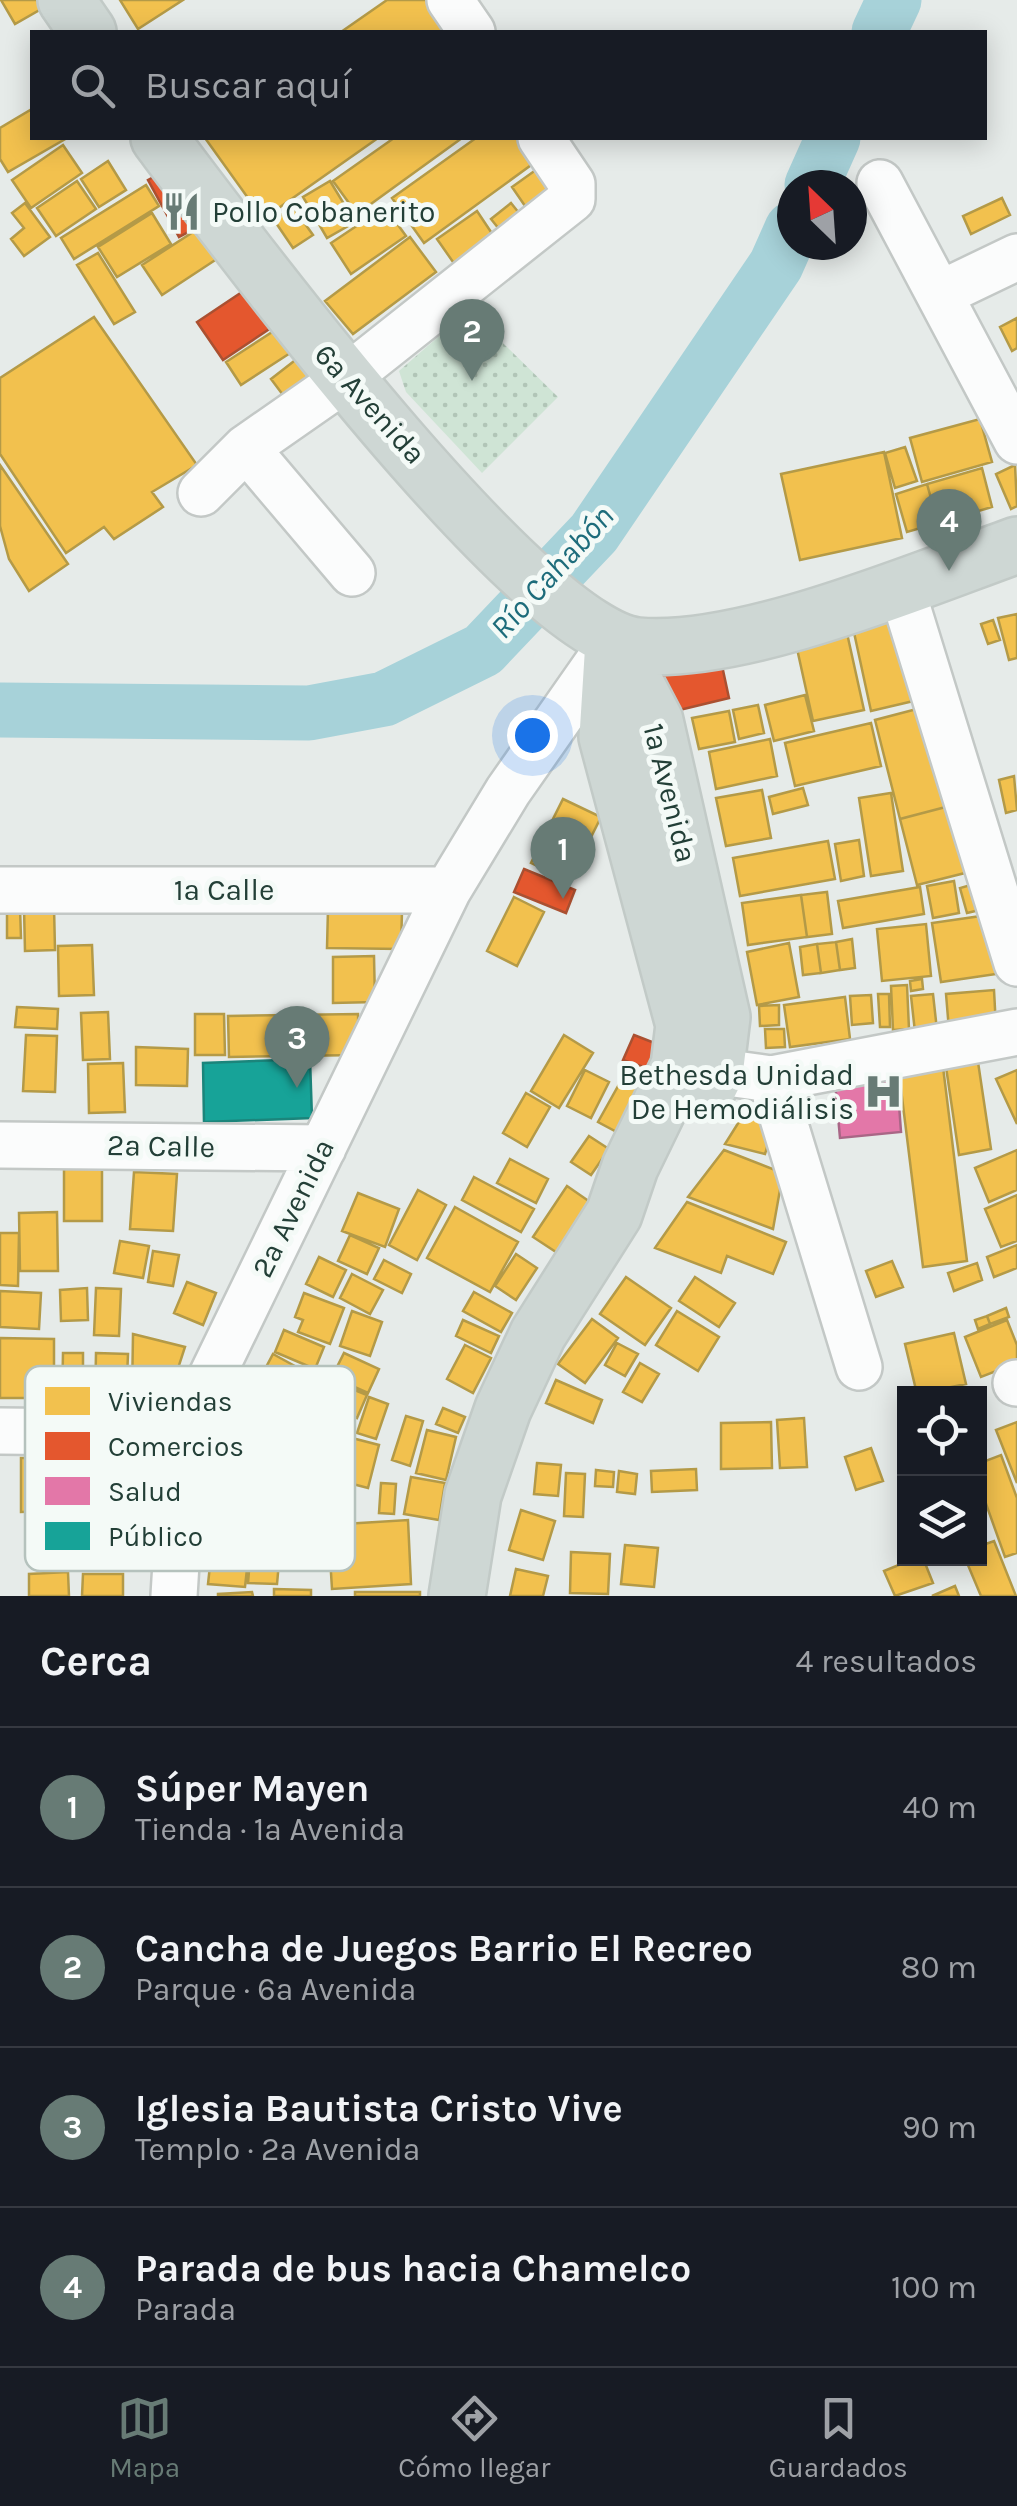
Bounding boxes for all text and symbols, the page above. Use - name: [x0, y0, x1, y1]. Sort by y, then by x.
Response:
- search box: [30, 30, 987, 140]
- icon: search: [65, 58, 120, 113]
- text: Buscar aquí: [145, 63, 352, 108]
- north arrow: [777, 170, 867, 260]
- restaurant icon: Pollo Cobanerito: [161, 191, 203, 233]
- place label: Pollo Cobanerito: [212, 194, 435, 230]
- pin: 2: [440, 298, 504, 381]
- street label: 6a Avenida: [307, 337, 433, 471]
- pin: 4: [916, 488, 982, 571]
- water label: Río Cahabón: [483, 498, 621, 646]
- your location: [507, 710, 558, 761]
- street label: 1a Avenida: [635, 720, 705, 866]
- pin: 1: [530, 816, 596, 899]
- street label: 1a Calle: [174, 872, 274, 908]
- pin: 3: [264, 1006, 330, 1088]
- place label: Bethesda Unidad De Hemodiálisis: [619, 1057, 854, 1127]
- hospital icon: Bethesda Unidad De Hemodiálisis: [863, 1071, 905, 1113]
- street label: 2a Calle: [107, 1127, 215, 1165]
- street label: 2a Avenida: [244, 1133, 342, 1283]
- legend: [25, 1366, 355, 1571]
- text: Viviendas: [108, 1385, 233, 1418]
- map controls: [897, 1386, 987, 1566]
- button: locate: [897, 1386, 987, 1476]
- text: Comercios: [108, 1430, 244, 1463]
- text: Salud: [108, 1475, 182, 1508]
- button: layers: [897, 1476, 987, 1566]
- text: Público: [108, 1520, 203, 1553]
- text: Cerca: [40, 1636, 152, 1686]
- text: 4 resultados: [795, 1643, 977, 1680]
- text: Súper Mayen: [135, 1766, 369, 1811]
- text: 1: [67, 1789, 78, 1826]
- text: 40 m: [903, 1789, 977, 1826]
- text: Tienda · 1a Avenida: [135, 1811, 405, 1848]
- text: Cancha de Juegos Barrio El Recreo: [135, 1926, 753, 1971]
- text: 2: [63, 1949, 82, 1986]
- text: 80 m: [901, 1949, 977, 1986]
- text: Parque · 6a Avenida: [135, 1971, 416, 2008]
- text: Iglesia Bautista Cristo Vive: [135, 2086, 623, 2131]
- text: 3: [63, 2109, 82, 2146]
- text: 90 m: [902, 2109, 977, 2146]
- text: Templo · 2a Avenida: [135, 2131, 420, 2168]
- text: Parada de bus hacia Chamelco: [135, 2246, 691, 2291]
- text: 4: [63, 2269, 82, 2306]
- text: 100 m: [891, 2269, 977, 2306]
- text: Parada: [135, 2291, 236, 2328]
- tab: Mapa: [109, 2391, 180, 2484]
- tab: Cómo llegar: [398, 2391, 550, 2484]
- tab: Guardados: [769, 2391, 908, 2484]

